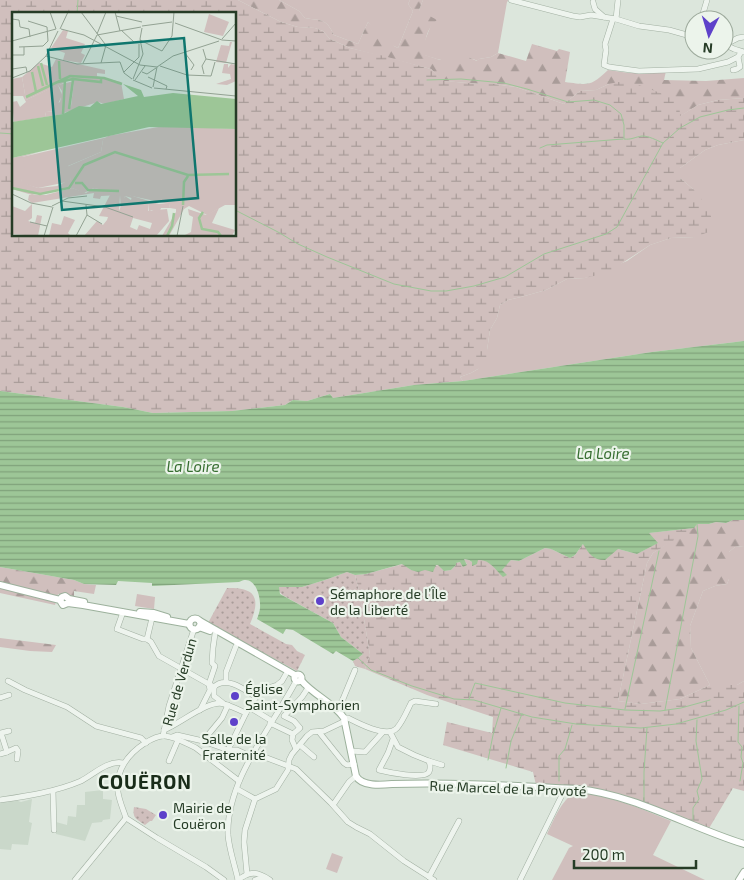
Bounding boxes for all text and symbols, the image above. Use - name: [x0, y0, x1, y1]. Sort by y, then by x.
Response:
- north arrow: [684, 10, 734, 60]
- inset map: [12, 12, 236, 236]
- text: N: [702, 40, 714, 57]
- water label: La Loire: [576, 444, 630, 462]
- water label: La Loire: [166, 457, 220, 475]
- place label: Sémaphore de l’Île de la Liberté: [330, 585, 447, 618]
- marker: Sémaphore de l’Île de la Liberté: [314, 595, 326, 607]
- street label: Rue de Verdun: [158, 636, 200, 728]
- place label: Église Saint-Symphorien: [245, 680, 360, 713]
- marker: Église Saint-Symphorien: [229, 690, 241, 702]
- marker: Salle de la Fraternité: [228, 716, 240, 728]
- place label: Salle de la Fraternité: [201, 730, 267, 763]
- district label: COUËRON: [98, 770, 192, 793]
- street label: Rue Marcel de la Provoté: [429, 777, 587, 799]
- place label: Mairie de Couëron: [173, 799, 232, 832]
- marker: Mairie de Couëron: [157, 809, 169, 821]
- scale bar: [574, 838, 696, 870]
- text: 200 m: [582, 845, 625, 863]

